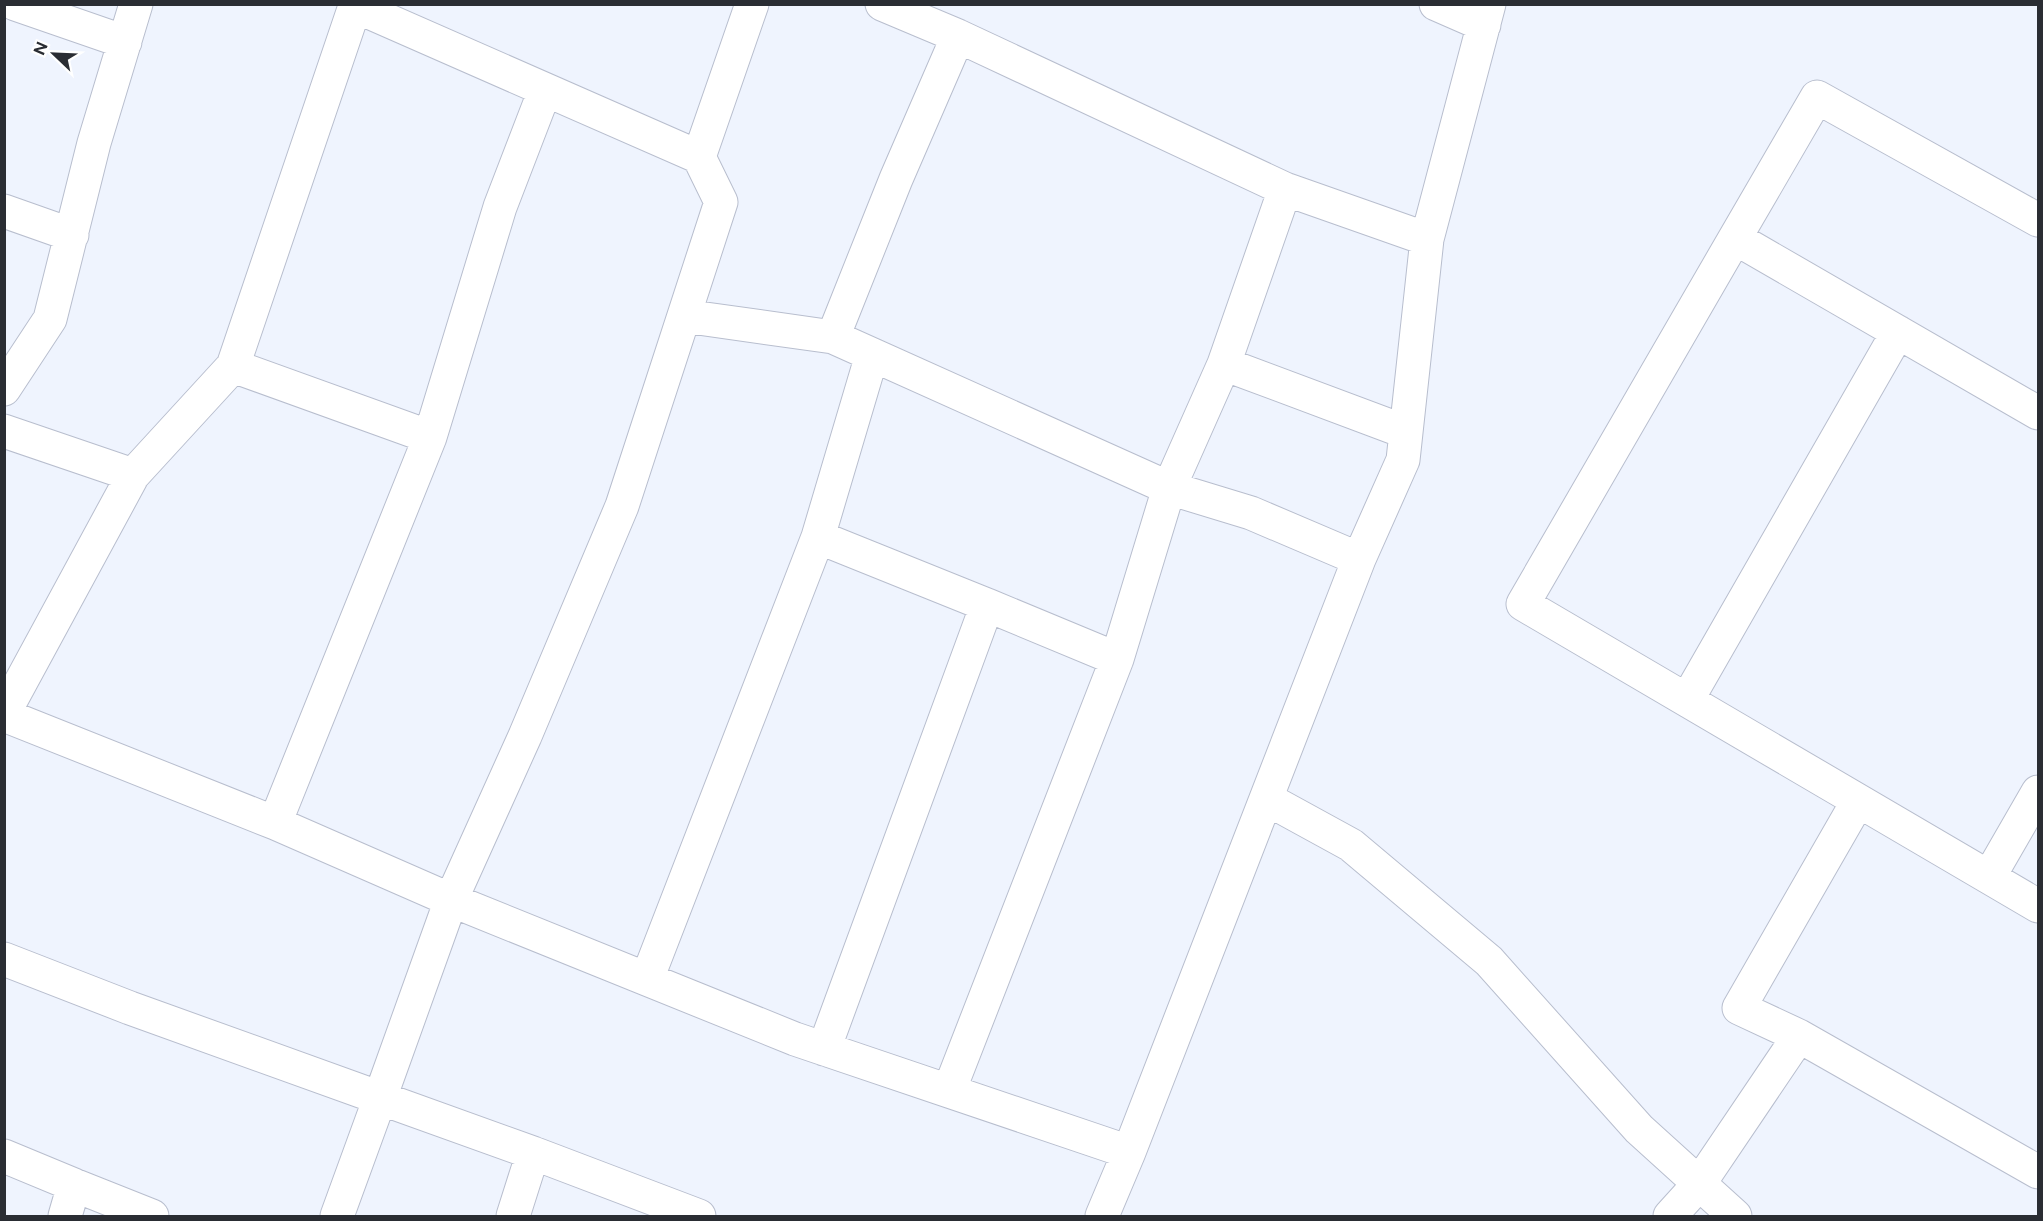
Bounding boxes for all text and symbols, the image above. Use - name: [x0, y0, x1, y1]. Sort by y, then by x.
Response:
- north arrow: [24, 24, 84, 84]
- text: N: [29, 39, 52, 58]

